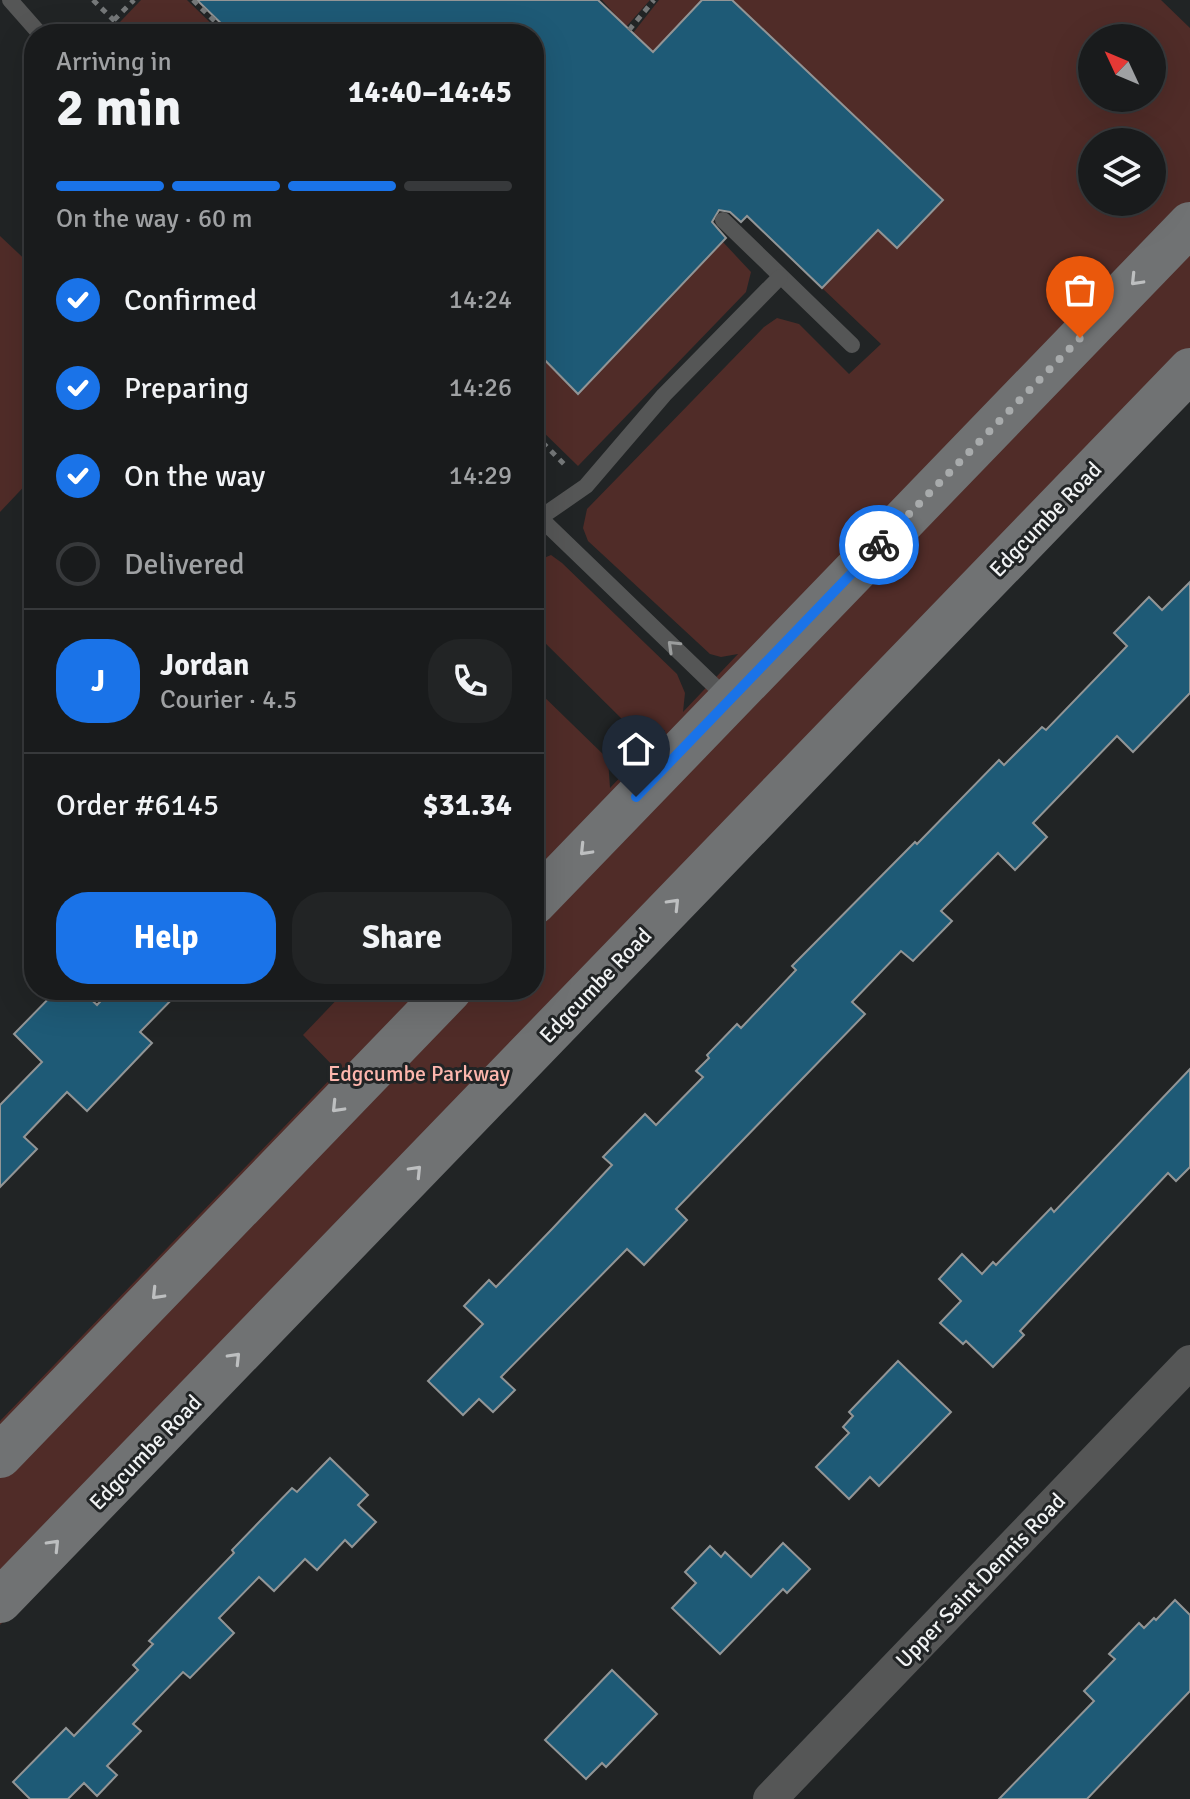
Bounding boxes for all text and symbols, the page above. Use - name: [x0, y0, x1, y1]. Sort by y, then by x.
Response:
- north arrow: [1078, 24, 1166, 112]
- map controls: [1078, 24, 1166, 216]
- text: Arriving in: [56, 46, 172, 78]
- text: 14:40–14:45: [348, 74, 512, 111]
- text: 2 min: [56, 76, 182, 140]
- button: layers: [1078, 128, 1166, 216]
- text: On the way · 60 m: [56, 203, 252, 235]
- pin: [1046, 256, 1114, 338]
- icon: bag: [1058, 268, 1102, 312]
- one-way arrow: [1131, 271, 1145, 285]
- icon: check: [56, 278, 100, 322]
- text: Confirmed: [124, 282, 257, 319]
- text: 14:24: [449, 284, 512, 316]
- icon: check: [56, 366, 100, 410]
- text: Preparing: [124, 370, 249, 407]
- text: 14:26: [449, 372, 512, 404]
- icon: check: [56, 454, 100, 498]
- street label: Edgcumbe Road: [984, 456, 1107, 583]
- text: On the way: [124, 458, 265, 495]
- text: 14:29: [449, 460, 512, 492]
- courier: [839, 505, 919, 585]
- icon: bike: [857, 523, 901, 567]
- text: Delivered: [124, 546, 245, 583]
- button: phone: [428, 639, 512, 723]
- one-way arrow: [668, 641, 682, 656]
- text: Jordan: [160, 647, 249, 684]
- text: J: [91, 663, 105, 700]
- text: Courier · 4.5: [160, 684, 297, 716]
- pin: [602, 715, 670, 797]
- icon: home: [614, 727, 658, 771]
- text: Order #6145: [56, 787, 219, 824]
- text: $31.34: [422, 787, 512, 824]
- one-way arrow: [580, 841, 595, 855]
- button: Help: [56, 892, 276, 984]
- button: Share: [292, 892, 512, 984]
- one-way arrow: [665, 899, 679, 913]
- street label: Edgcumbe Road: [534, 922, 657, 1049]
- park label: Edgcumbe Parkway: [328, 1060, 511, 1087]
- one-way arrow: [332, 1097, 346, 1112]
- one-way arrow: [406, 1166, 421, 1180]
- one-way arrow: [152, 1284, 166, 1299]
- one-way arrow: [226, 1353, 240, 1367]
- street label: Edgcumbe Road: [84, 1389, 207, 1516]
- street label: Upper Saint Dennis Road: [890, 1487, 1071, 1673]
- one-way arrow: [45, 1540, 59, 1554]

